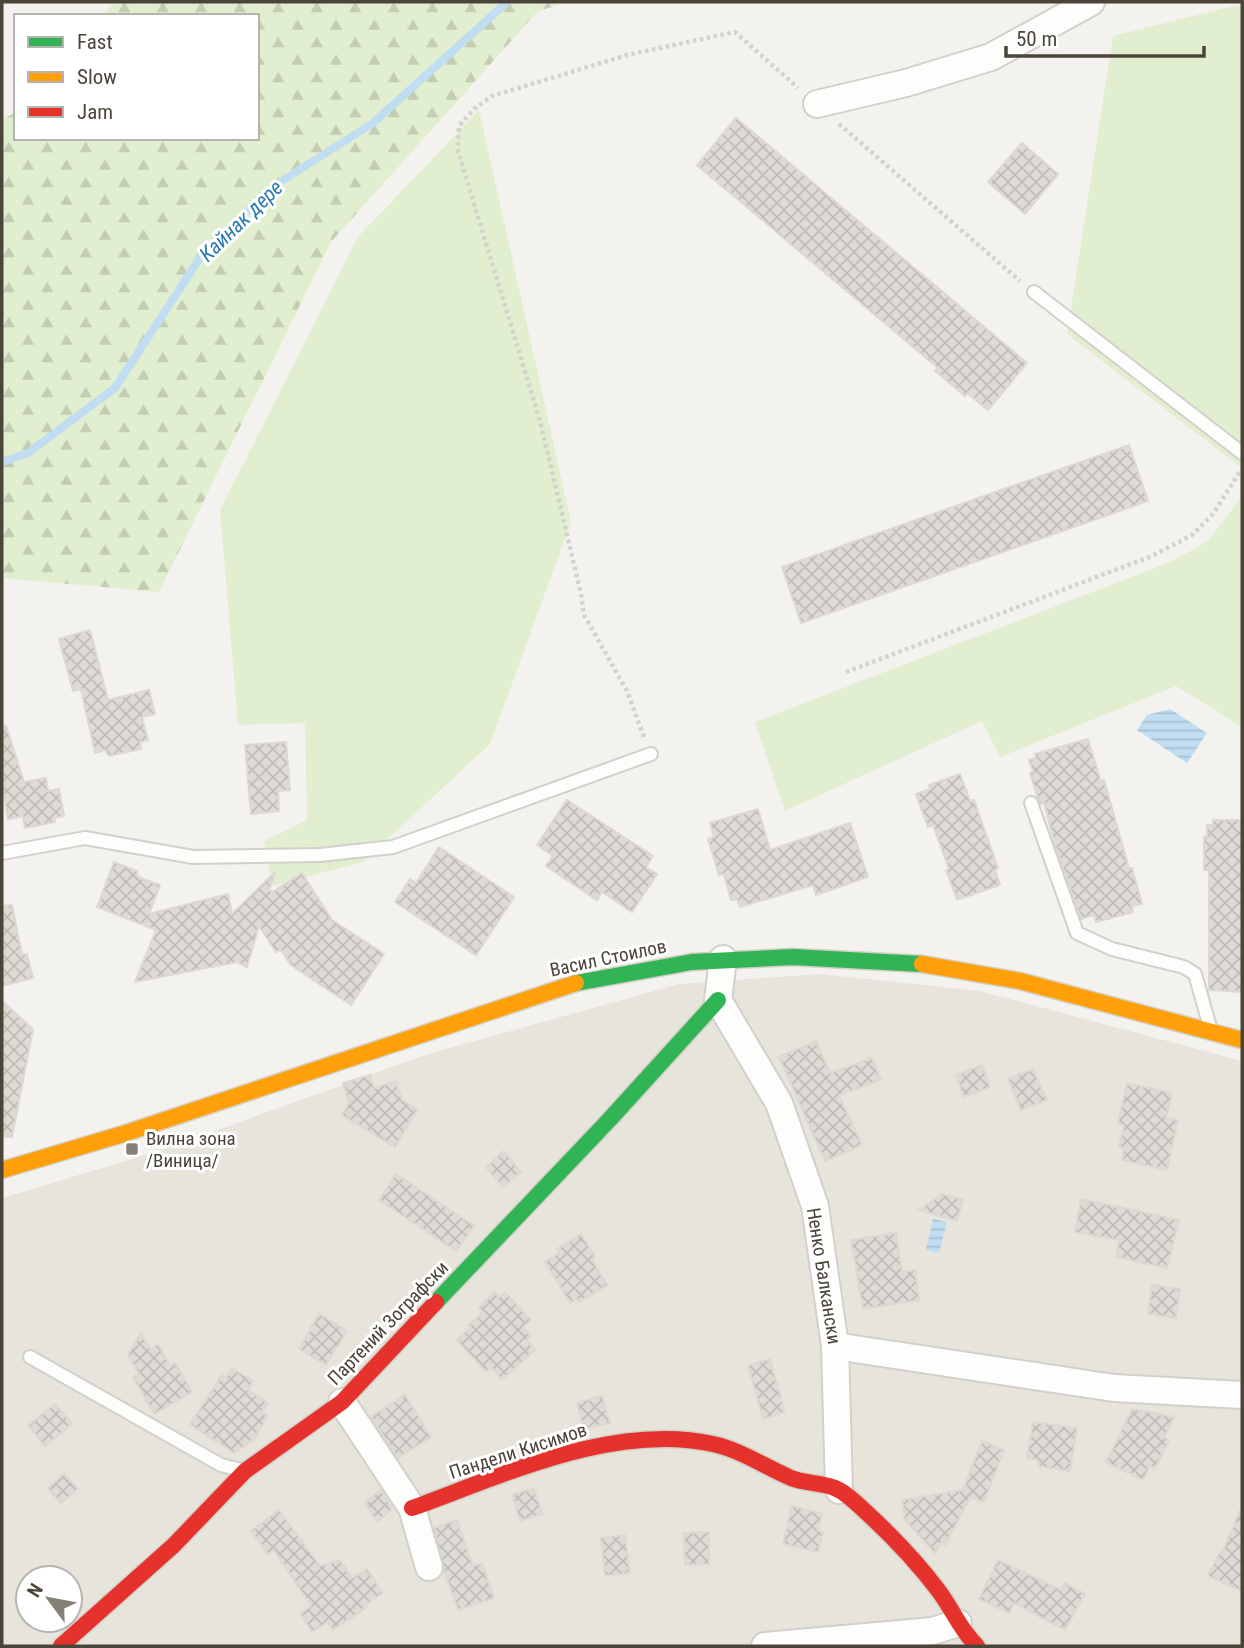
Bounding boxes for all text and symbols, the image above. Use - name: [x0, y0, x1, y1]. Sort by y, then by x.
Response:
- legend: [14, 14, 259, 140]
- scale bar: [1006, 14, 1204, 58]
- text: 50 m: [1016, 27, 1057, 51]
- text: Fast: [77, 30, 113, 54]
- text: Slow: [77, 65, 117, 89]
- text: Jam: [77, 100, 113, 124]
- water label: Кайнак дере: [194, 175, 288, 267]
- street label: Васил Стоилов: [548, 934, 668, 982]
- place label: Вилна зона /Виница/: [146, 1127, 236, 1172]
- marker: Вилна зона /Виница/: [124, 1141, 140, 1157]
- street label: Ненко Балкански: [802, 1206, 846, 1346]
- street label: Партений Зографски: [323, 1256, 453, 1390]
- street label: Пандели Кисимов: [446, 1418, 590, 1484]
- north arrow: [14, 1564, 84, 1634]
- text: N: [22, 1579, 48, 1601]

